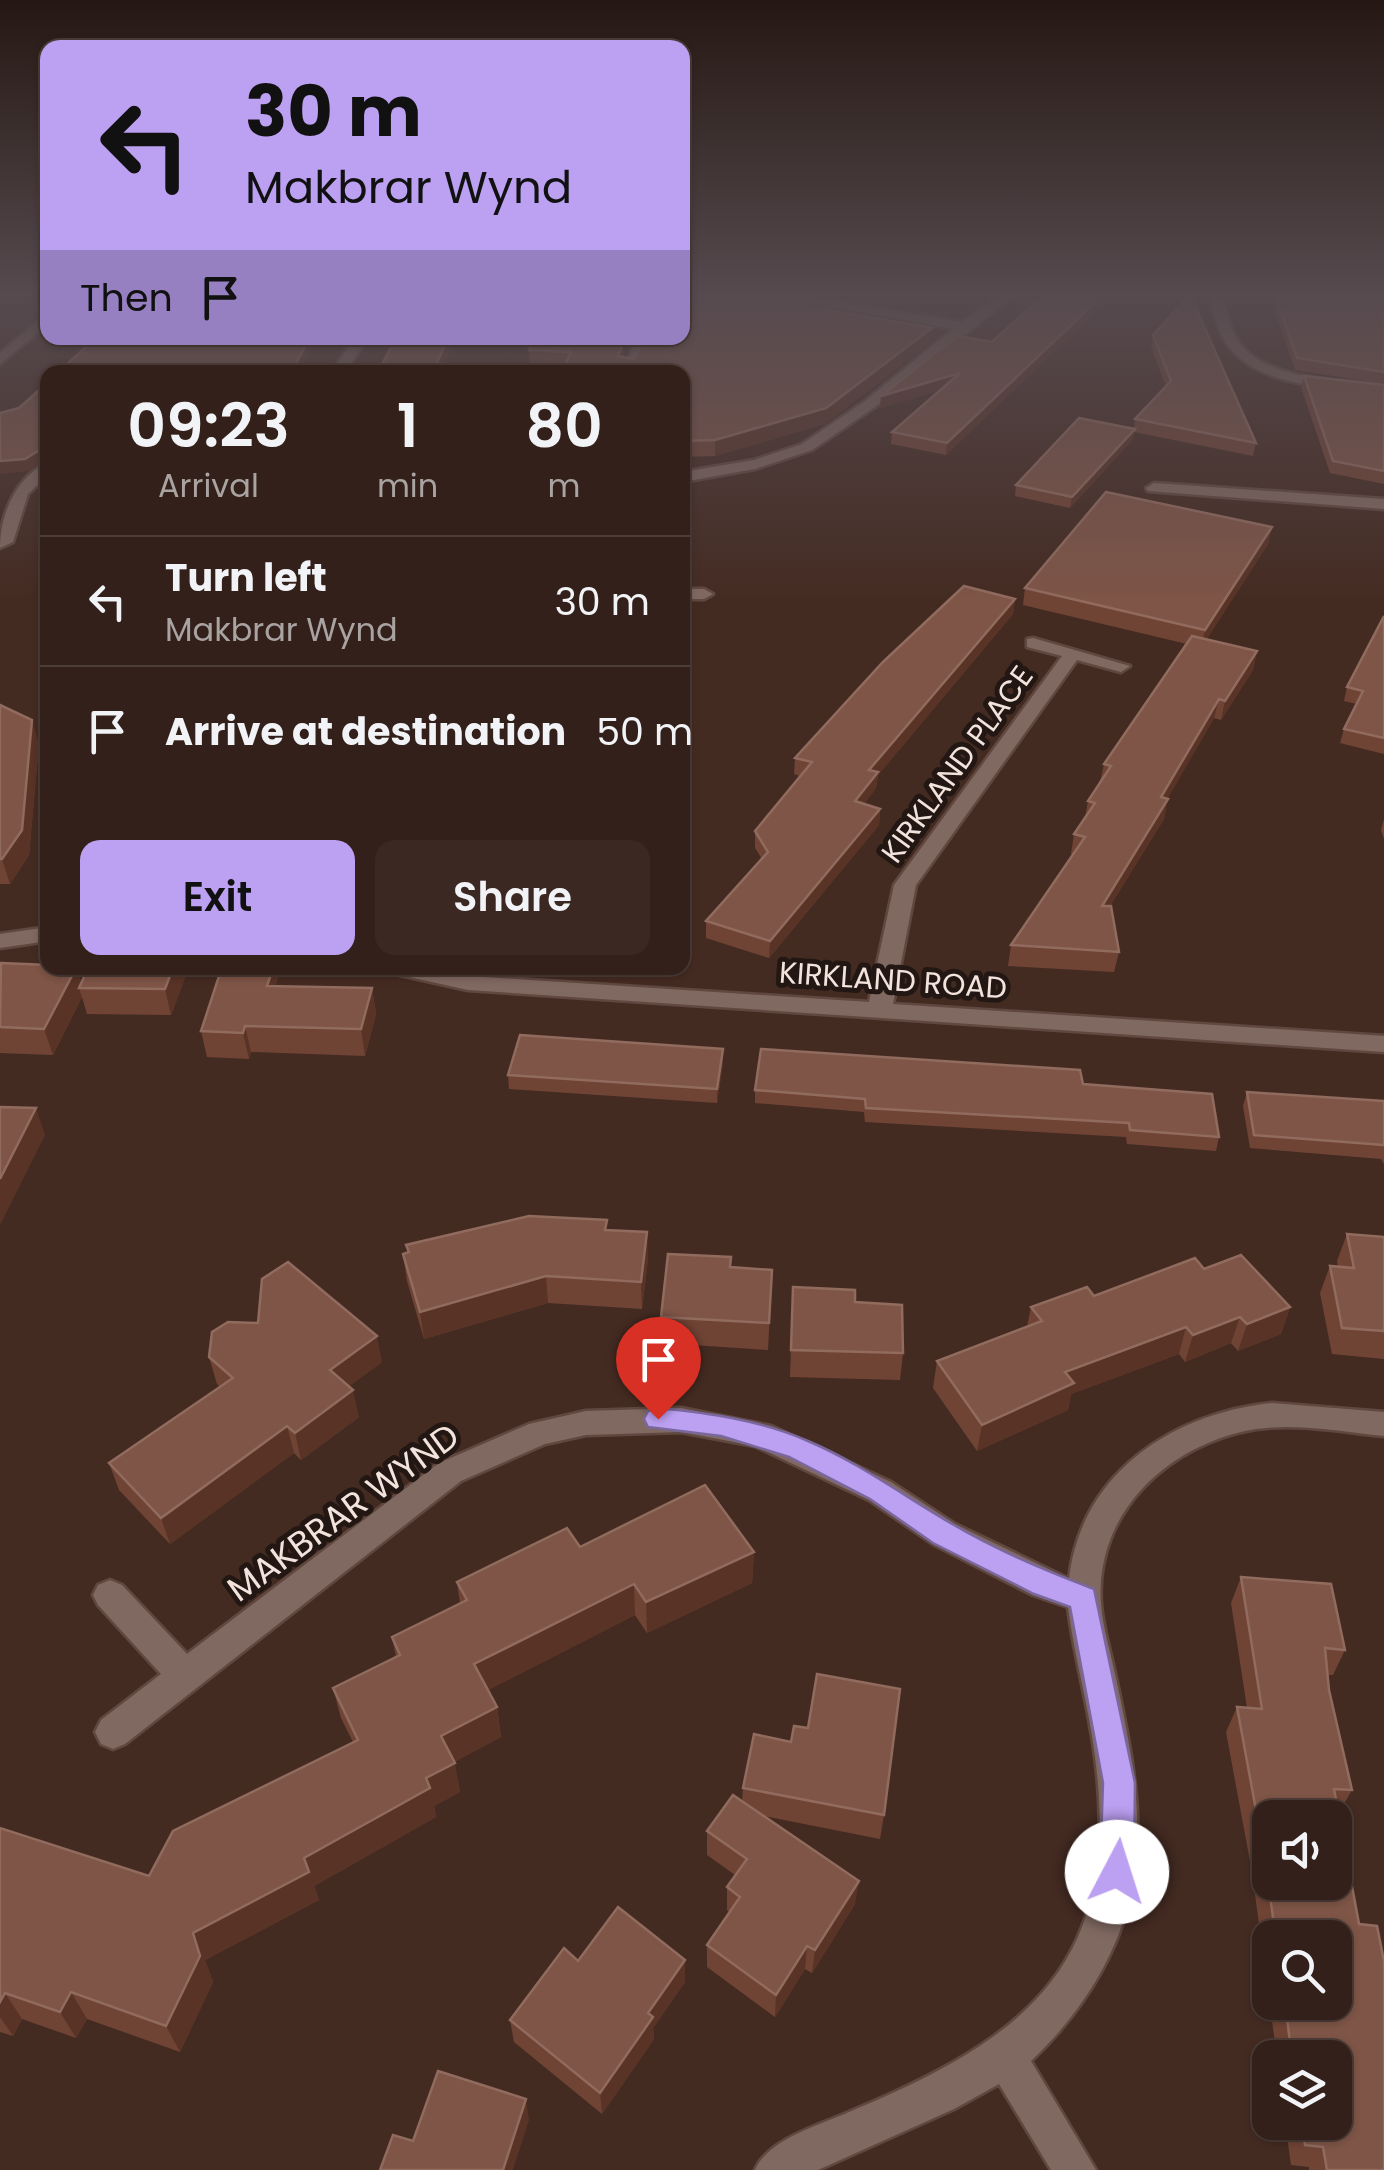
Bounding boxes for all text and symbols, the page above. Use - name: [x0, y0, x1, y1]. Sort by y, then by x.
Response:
- text: 30 m: [245, 62, 422, 161]
- icon: left: [80, 80, 210, 210]
- text: Makbrar Wynd: [245, 156, 572, 219]
- icon: arrive: [193, 270, 248, 325]
- text: Then: [80, 271, 173, 324]
- text: 09:23: [127, 384, 290, 468]
- text: 1: [397, 384, 418, 468]
- text: 80: [525, 384, 603, 468]
- text: Arrival: [158, 463, 259, 508]
- text: min: [377, 463, 438, 508]
- text: m: [548, 463, 581, 508]
- text: Turn left: [165, 551, 327, 604]
- icon: left: [80, 574, 135, 629]
- text: 30 m: [554, 575, 650, 628]
- text: Makbrar Wynd: [165, 607, 398, 652]
- street label: KIRKLAND PLACE: [871, 657, 1043, 871]
- icon: arrive: [80, 704, 135, 759]
- text: Arrive at destination: [165, 705, 566, 758]
- text: 50 m: [596, 705, 693, 758]
- button: Exit: [80, 840, 355, 955]
- button: Share: [375, 840, 650, 955]
- street label: KIRKLAND ROAD: [778, 951, 1008, 1009]
- pin: [616, 1317, 701, 1420]
- icon: arrive: [631, 1332, 686, 1387]
- street label: MAKBRAR WYND: [217, 1411, 469, 1613]
- map controls: [1252, 1800, 1352, 2140]
- button: sound: [1252, 1800, 1352, 1900]
- position arrow: [1065, 1820, 1169, 1924]
- button: search: [1252, 1920, 1352, 2020]
- button: layers: [1252, 2040, 1352, 2140]

